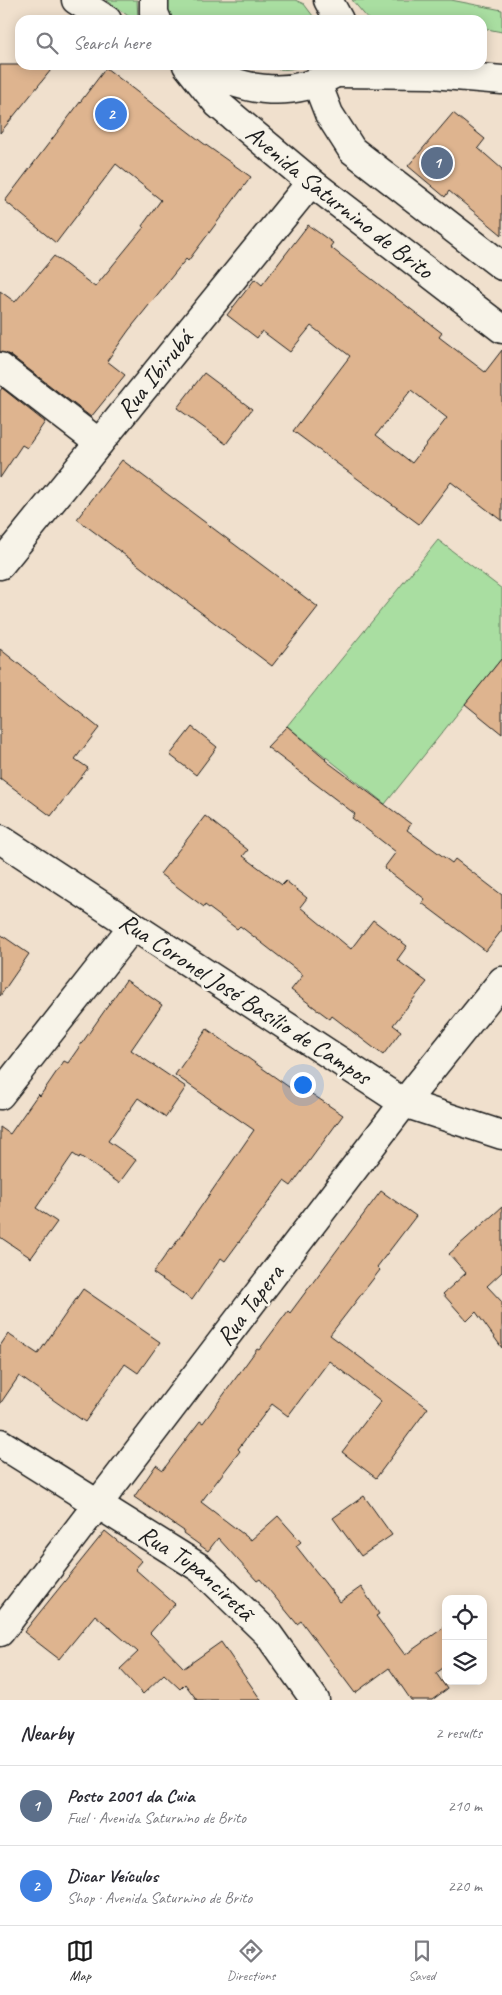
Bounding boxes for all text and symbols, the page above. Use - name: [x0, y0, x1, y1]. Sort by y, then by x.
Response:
- search box: [15, 15, 487, 70]
- icon: search: [33, 29, 61, 57]
- text: Search here: [73, 31, 150, 55]
- pin: 2: [95, 95, 127, 133]
- street label: Avenida Saturnino de Brito: [239, 118, 441, 287]
- pin: 1: [421, 144, 453, 182]
- street label: Rua Ibirubá: [110, 322, 201, 424]
- street label: Rua Coronel José Basílio de Campos: [113, 906, 379, 1094]
- your location: [290, 1072, 316, 1098]
- street label: Rua Tapera: [209, 1256, 292, 1352]
- street label: Rua Tupanciretã: [133, 1518, 263, 1630]
- map controls: [442, 1595, 487, 1685]
- button: locate: [442, 1595, 487, 1640]
- button: layers: [442, 1640, 487, 1685]
- text: Nearby: [20, 1720, 73, 1746]
- text: 2 results: [435, 1723, 482, 1743]
- text: Posto 2001 da Cuia: [67, 1784, 194, 1808]
- text: 1: [32, 1796, 40, 1816]
- text: 210 m: [448, 1796, 482, 1816]
- text: Fuel · Avenida Saturnino de Brito: [67, 1808, 246, 1828]
- text: Dicar Veículos: [67, 1864, 158, 1888]
- text: 2: [32, 1876, 40, 1896]
- text: 220 m: [448, 1876, 482, 1896]
- text: Shop · Avenida Saturnino de Brito: [67, 1888, 252, 1908]
- tab: Map: [66, 1937, 94, 1984]
- tab: Directions: [227, 1937, 275, 1984]
- tab: Saved: [408, 1937, 436, 1984]

